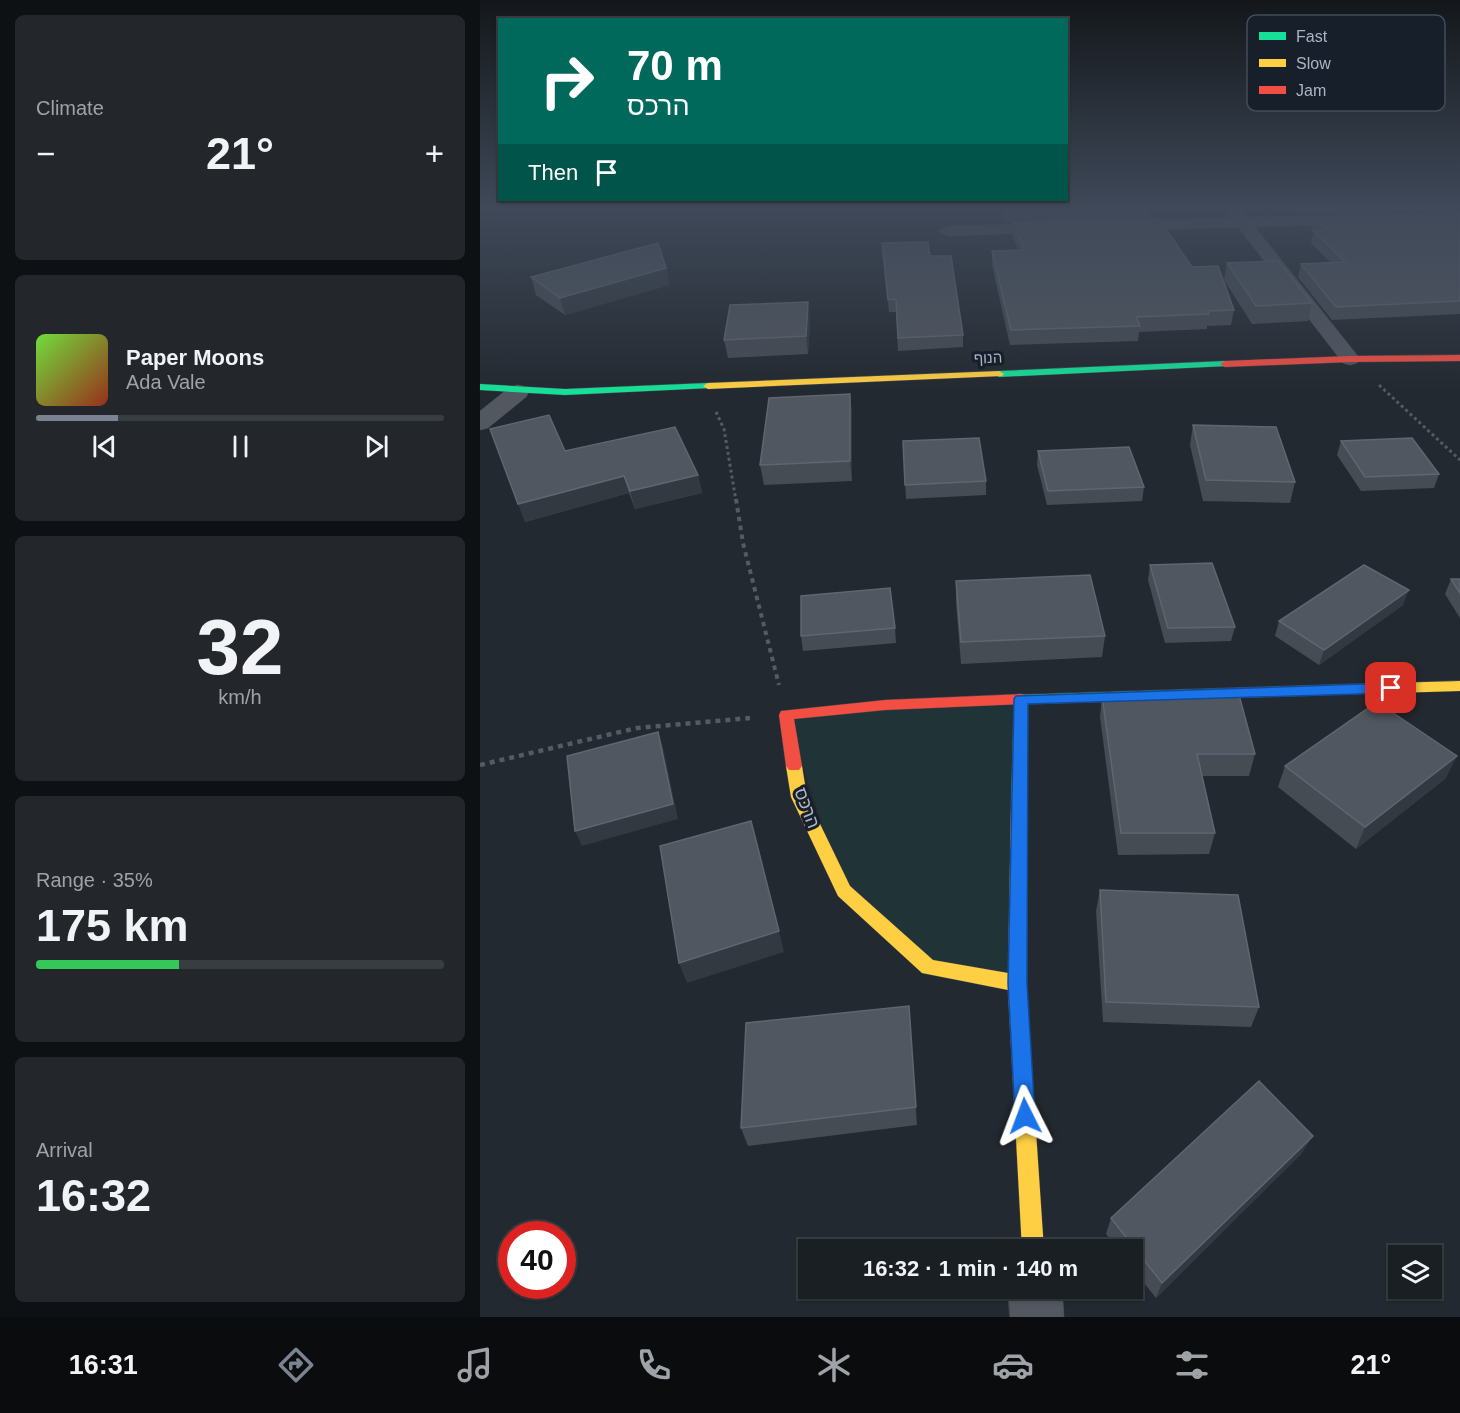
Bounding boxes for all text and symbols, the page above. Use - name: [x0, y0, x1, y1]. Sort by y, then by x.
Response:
- legend: [1247, 15, 1445, 111]
- text: Fast: [1296, 28, 1328, 45]
- icon: right: [528, 42, 606, 120]
- text: 70 m: [627, 42, 723, 89]
- text: Slow: [1296, 55, 1331, 72]
- text: Jam: [1296, 82, 1326, 99]
- text: הרכס: [627, 91, 690, 121]
- text: Climate: [36, 97, 104, 119]
- text: 21°: [206, 128, 274, 179]
- text: −: [36, 135, 55, 172]
- text: +: [425, 135, 444, 172]
- icon: arrive: [590, 156, 623, 189]
- text: Then: [528, 160, 578, 185]
- text: Paper Moons: [126, 345, 264, 370]
- street label: הנוף: [973, 349, 1003, 366]
- text: Ada Vale: [126, 371, 206, 393]
- icon: previous: [88, 430, 121, 463]
- icon: pause: [224, 430, 257, 463]
- icon: next: [360, 430, 393, 463]
- text: 32: [197, 603, 283, 691]
- pin: [1365, 662, 1416, 713]
- icon: arrive: [1374, 671, 1407, 704]
- text: km/h: [218, 686, 262, 708]
- street label: הרכס: [790, 785, 824, 831]
- text: Range · 35%: [36, 869, 153, 891]
- text: 175 km: [36, 900, 189, 951]
- position arrow: [993, 1084, 1057, 1148]
- text: Arrival: [36, 1139, 93, 1161]
- text: 16:32: [36, 1170, 151, 1221]
- speed limit sign: 40: [498, 1221, 576, 1299]
- map controls: [1388, 1245, 1442, 1299]
- button: layers: [1388, 1245, 1442, 1299]
- text: 16:32 · 1 min · 140 m: [863, 1256, 1078, 1281]
- icon: directions: [275, 1344, 317, 1386]
- icon: music: [454, 1344, 496, 1386]
- icon: phone: [633, 1344, 675, 1386]
- icon: climate: [813, 1344, 855, 1386]
- icon: car: [992, 1344, 1034, 1386]
- icon: filters: [1171, 1344, 1213, 1386]
- text: 16:31: [69, 1350, 138, 1380]
- text: 21°: [1350, 1350, 1391, 1380]

